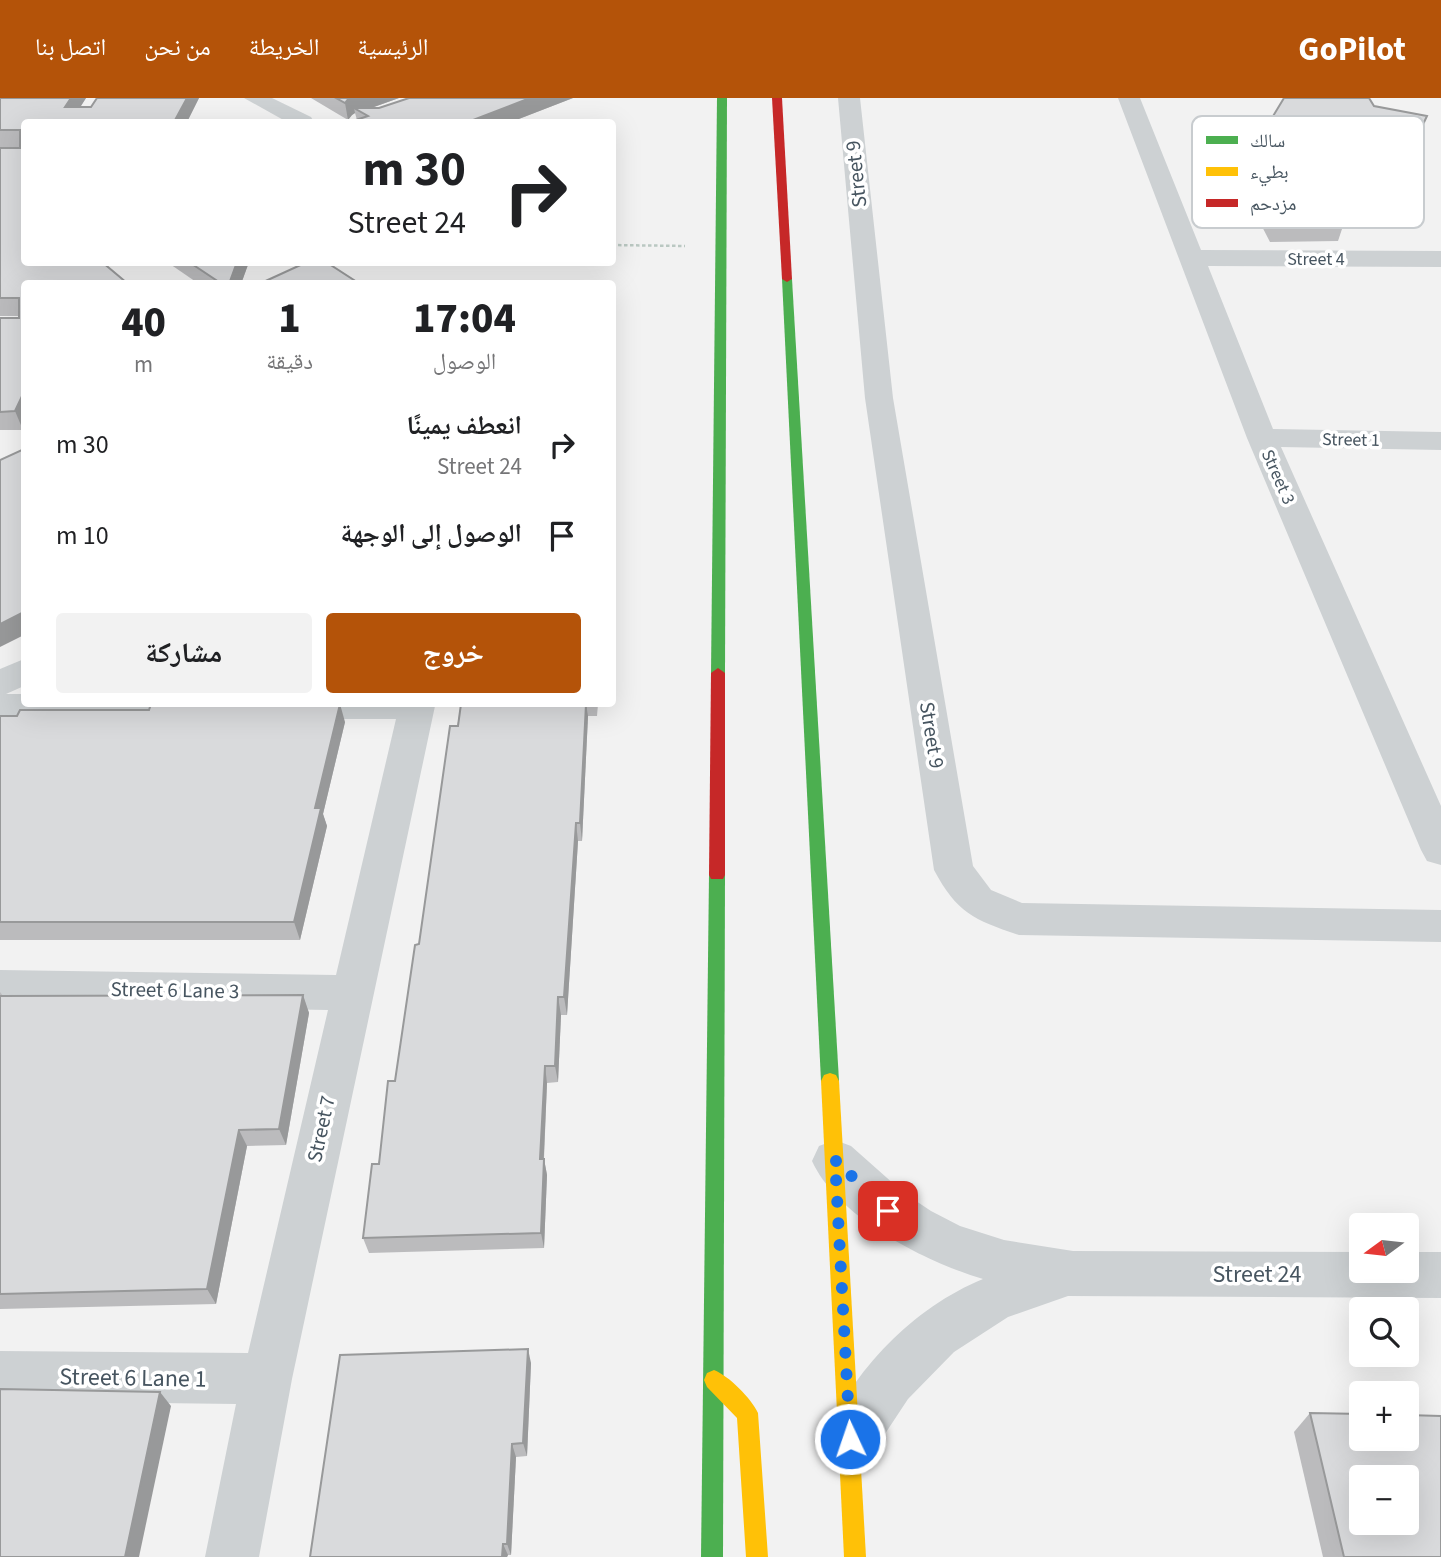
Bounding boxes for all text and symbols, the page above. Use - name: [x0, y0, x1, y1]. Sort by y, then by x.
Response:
- text: GoPilot: [1298, 26, 1406, 73]
- text: اتصل بنا: [35, 30, 106, 65]
- text: من نحن: [144, 30, 211, 65]
- text: الخريطة: [249, 30, 319, 65]
- text: الرئيسية: [357, 30, 429, 65]
- legend: [1192, 116, 1424, 228]
- text: سالك: [1250, 128, 1285, 155]
- text: 30 m: [362, 135, 466, 205]
- street label: Street 9: [838, 139, 874, 209]
- icon: right: [490, 147, 581, 238]
- text: بطيء: [1250, 159, 1289, 187]
- text: مزدحم: [1250, 191, 1296, 218]
- text: Street 24: [348, 200, 466, 246]
- street label: Street 4: [1287, 247, 1345, 272]
- text: 1: [278, 289, 301, 349]
- text: 17:04: [413, 289, 516, 349]
- text: 40: [121, 293, 166, 353]
- text: دقيقة: [266, 345, 313, 378]
- text: الوصول: [433, 345, 496, 378]
- text: m: [134, 348, 153, 381]
- text: انعطف يمينًا: [407, 407, 522, 444]
- text: 30 m: [56, 426, 109, 463]
- icon: right: [543, 426, 581, 464]
- street label: Street 1: [1322, 427, 1380, 453]
- street label: Street 3: [1255, 446, 1301, 508]
- text: Street 24: [437, 450, 522, 483]
- text: الوصول إلى الوجهة: [341, 515, 522, 552]
- text: 10 m: [56, 517, 109, 554]
- icon: arrive: [543, 517, 581, 555]
- button: مشاركة: [56, 613, 312, 693]
- button: خروج: [326, 613, 581, 693]
- street label: Street 9: [912, 699, 952, 771]
- street label: Street 6 Lane 3: [110, 974, 240, 1006]
- street label: Street 7: [299, 1093, 343, 1165]
- pin: [858, 1181, 918, 1241]
- icon: arrive: [869, 1192, 907, 1230]
- north arrow: [1349, 1213, 1419, 1283]
- map controls: [1349, 1213, 1419, 1535]
- street label: Street 24: [1213, 1257, 1301, 1292]
- button: search: [1349, 1297, 1419, 1367]
- street label: Street 6 Lane 1: [59, 1359, 207, 1397]
- button: +: [1349, 1381, 1419, 1451]
- position arrow: [813, 1402, 887, 1476]
- button: −: [1349, 1465, 1419, 1535]

